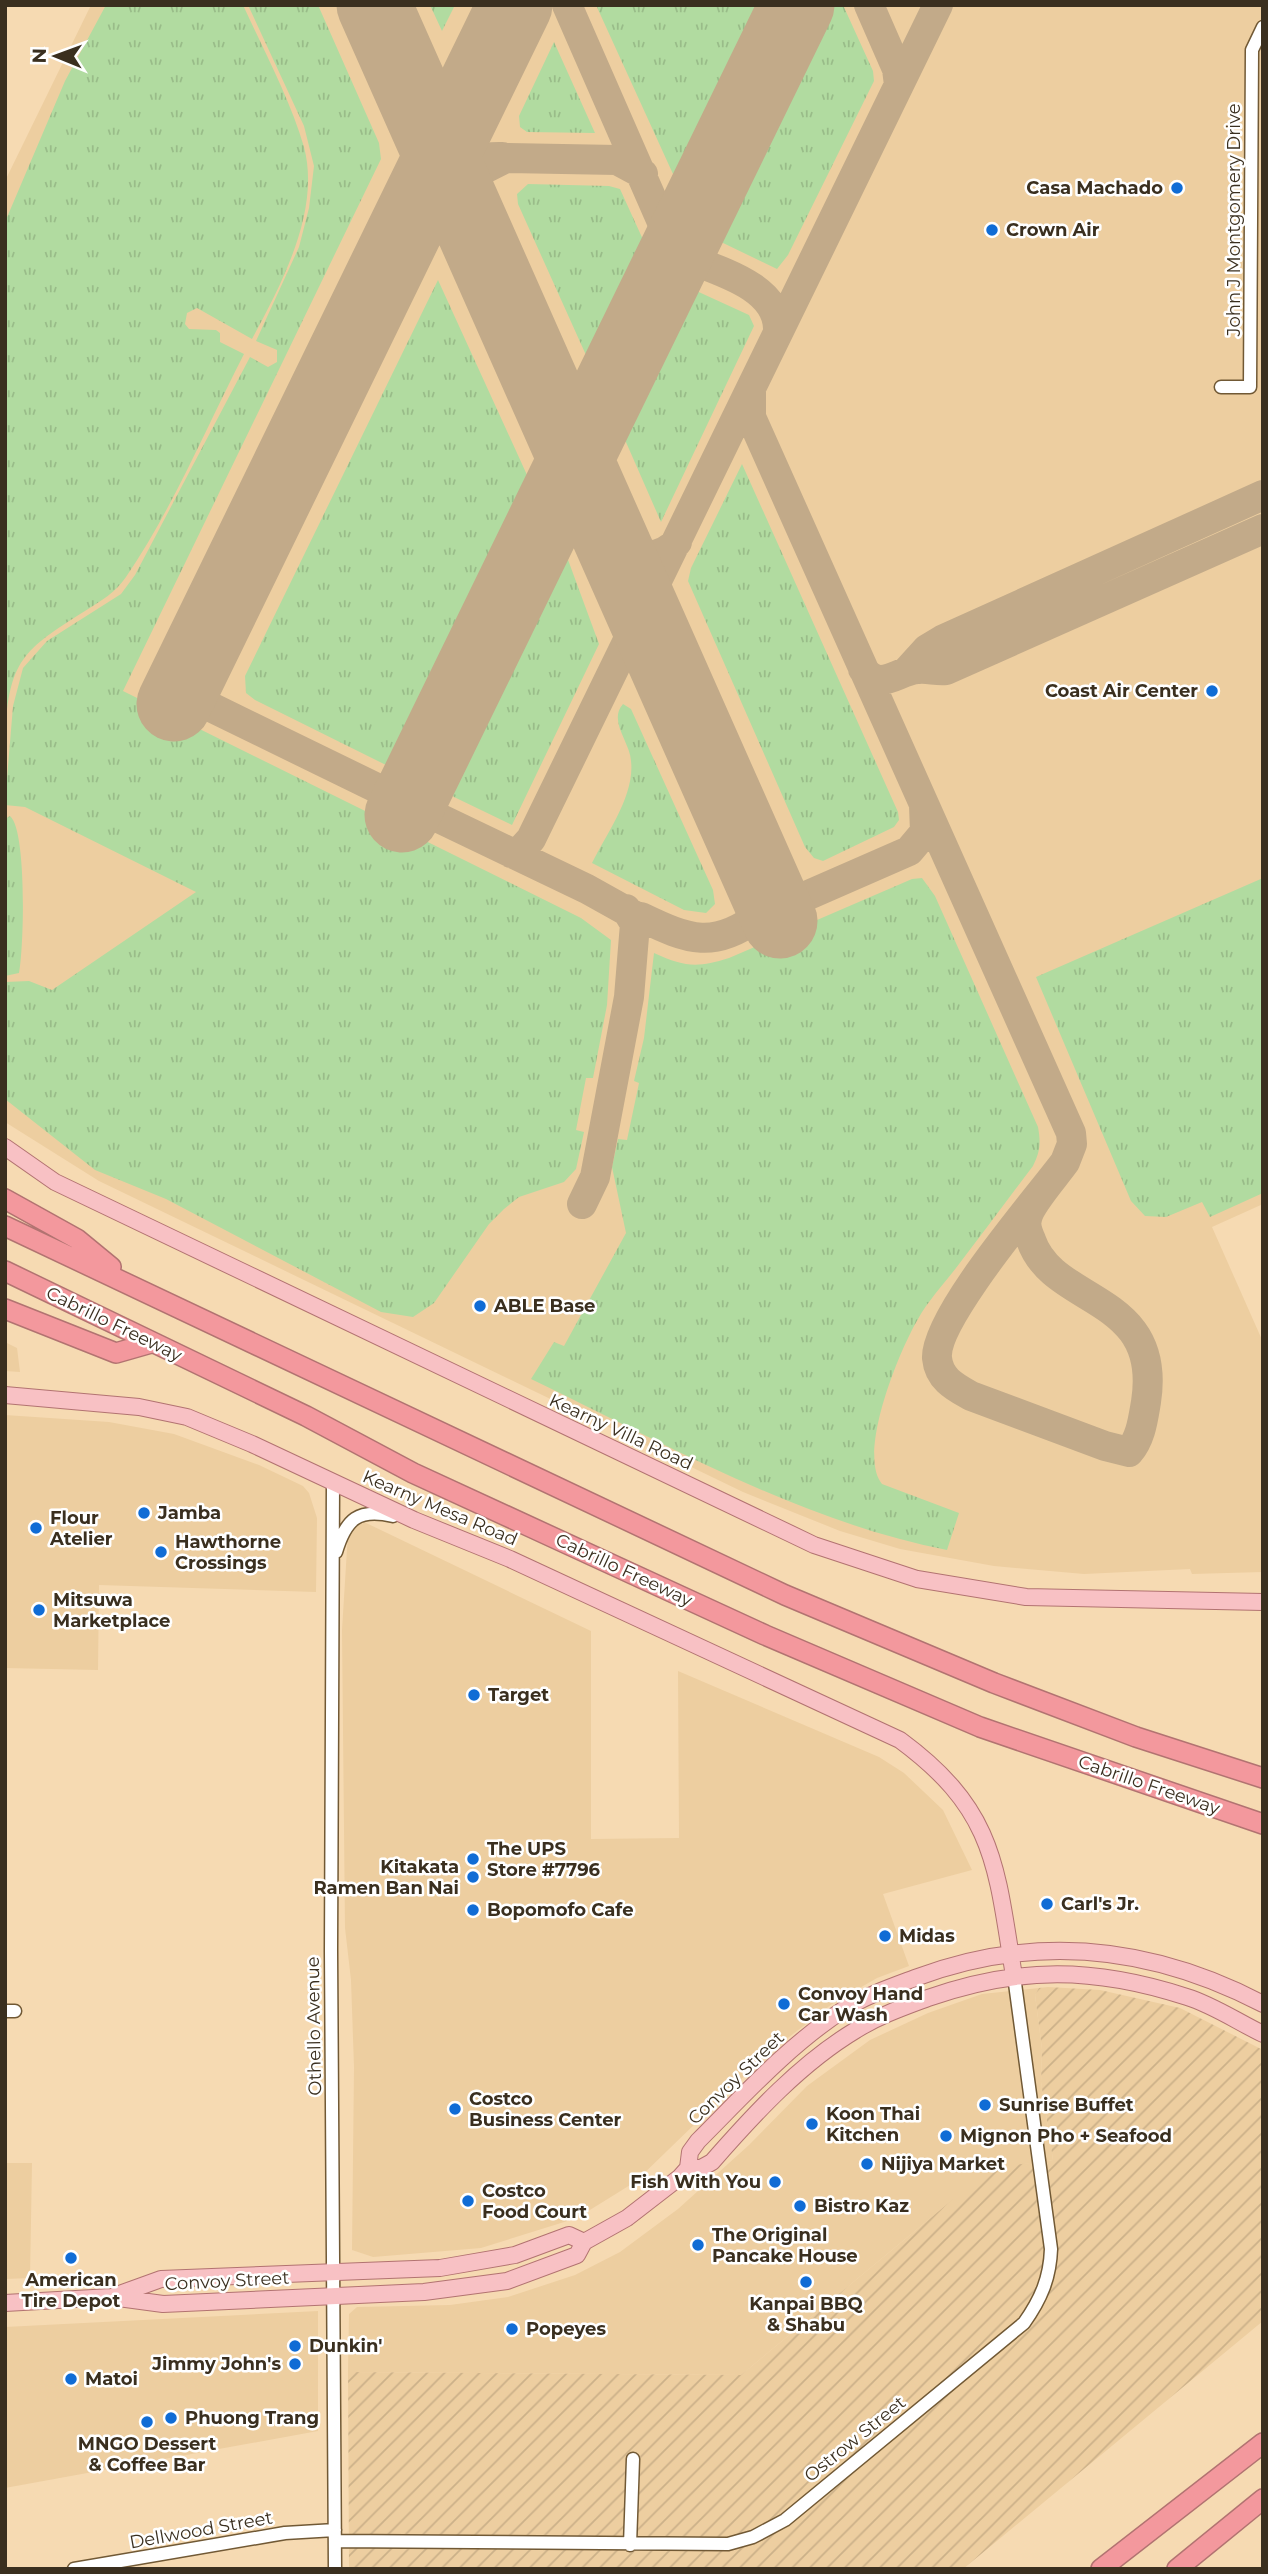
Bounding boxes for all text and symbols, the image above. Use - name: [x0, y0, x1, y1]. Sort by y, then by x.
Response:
- north arrow: [21, 21, 91, 91]
- text: N: [28, 48, 51, 64]
- street label: John J Montgomery Drive: [1223, 103, 1245, 338]
- place label: Casa Machado: [1026, 177, 1163, 199]
- marker: Casa Machado: [1169, 180, 1185, 196]
- place label: Crown Air: [1006, 219, 1100, 241]
- marker: Crown Air: [984, 222, 1000, 238]
- place label: Coast Air Center: [1045, 680, 1198, 702]
- marker: Coast Air Center: [1204, 683, 1220, 699]
- street label: Cabrillo Freeway: [43, 1282, 186, 1367]
- place label: ABLE Base: [493, 1295, 595, 1317]
- marker: ABLE Base: [472, 1298, 488, 1314]
- street label: Kearny Villa Road: [546, 1389, 696, 1475]
- street label: Kearny Mesa Road: [359, 1465, 521, 1551]
- place label: Jamba: [157, 1502, 221, 1524]
- marker: Jamba: [136, 1505, 152, 1521]
- place label: Flour Atelier: [49, 1507, 113, 1550]
- marker: Flour Atelier: [28, 1520, 44, 1536]
- street label: Cabrillo Freeway: [552, 1529, 696, 1611]
- place label: Hawthorne Crossings: [175, 1531, 281, 1574]
- marker: Hawthorne Crossings: [153, 1544, 169, 1560]
- place label: Mitsuwa Marketplace: [53, 1589, 170, 1632]
- marker: Mitsuwa Marketplace: [31, 1602, 47, 1618]
- place label: Target: [488, 1684, 549, 1706]
- marker: Target: [466, 1687, 482, 1703]
- street label: Cabrillo Freeway: [1075, 1750, 1223, 1820]
- place label: The UPS Store #7796: [487, 1838, 601, 1881]
- marker: The UPS Store #7796: [465, 1851, 481, 1867]
- place label: Kitakata Ramen Ban Nai: [313, 1856, 459, 1899]
- marker: Kitakata Ramen Ban Nai: [465, 1869, 481, 1885]
- place label: Carl's Jr.: [1061, 1893, 1139, 1915]
- marker: Carl's Jr.: [1039, 1896, 1055, 1912]
- place label: Bopomofo Cafe: [487, 1899, 634, 1921]
- marker: Bopomofo Cafe: [465, 1902, 481, 1918]
- place label: Midas: [899, 1925, 955, 1947]
- marker: Midas: [877, 1928, 893, 1944]
- street label: Othello Avenue: [302, 1956, 326, 2096]
- place label: Convoy Hand Car Wash: [798, 1983, 923, 2026]
- marker: Convoy Hand Car Wash: [776, 1996, 792, 2012]
- street label: Convoy Street: [683, 2027, 789, 2129]
- place label: Costco Business Center: [469, 2088, 622, 2131]
- place label: Sunrise Buffet: [999, 2094, 1134, 2116]
- marker: Sunrise Buffet: [977, 2097, 993, 2113]
- marker: Costco Business Center: [447, 2101, 463, 2117]
- place label: Koon Thai Kitchen: [826, 2103, 920, 2146]
- marker: Koon Thai Kitchen: [804, 2116, 820, 2132]
- place label: Mignon Pho + Seafood: [960, 2125, 1172, 2147]
- marker: Mignon Pho + Seafood: [938, 2128, 954, 2144]
- place label: Nijiya Market: [881, 2153, 1005, 2175]
- marker: Nijiya Market: [859, 2156, 875, 2172]
- place label: Fish With You: [630, 2171, 761, 2193]
- marker: Fish With You: [767, 2174, 783, 2190]
- place label: Costco Food Court: [482, 2180, 587, 2223]
- marker: Costco Food Court: [460, 2193, 476, 2209]
- place label: Bistro Kaz: [814, 2195, 909, 2217]
- marker: Bistro Kaz: [792, 2198, 808, 2214]
- place label: The Original Pancake House: [712, 2224, 858, 2267]
- marker: The Original Pancake House: [690, 2237, 706, 2253]
- marker: American Tire Depot: [63, 2250, 79, 2266]
- street label: Convoy Street: [164, 2267, 290, 2295]
- place label: American Tire Depot: [22, 2269, 121, 2312]
- marker: Kanpai BBQ & Shabu: [798, 2274, 814, 2290]
- place label: Kanpai BBQ & Shabu: [749, 2293, 863, 2336]
- place label: Popeyes: [526, 2318, 606, 2340]
- marker: Popeyes: [504, 2321, 520, 2337]
- place label: Dunkin': [309, 2335, 382, 2357]
- marker: Dunkin': [287, 2338, 303, 2354]
- place label: Jimmy John's: [151, 2353, 281, 2375]
- marker: Jimmy John's: [287, 2356, 303, 2372]
- place label: Matoi: [85, 2368, 138, 2390]
- marker: Matoi: [63, 2371, 79, 2387]
- street label: Ostrow Street: [800, 2391, 910, 2487]
- place label: Phuong Trang: [185, 2407, 319, 2429]
- marker: Phuong Trang: [163, 2410, 179, 2426]
- marker: MNGO Dessert & Coffee Bar: [139, 2414, 155, 2430]
- place label: MNGO Dessert & Coffee Bar: [78, 2433, 216, 2476]
- street label: Dellwood Street: [128, 2507, 274, 2553]

